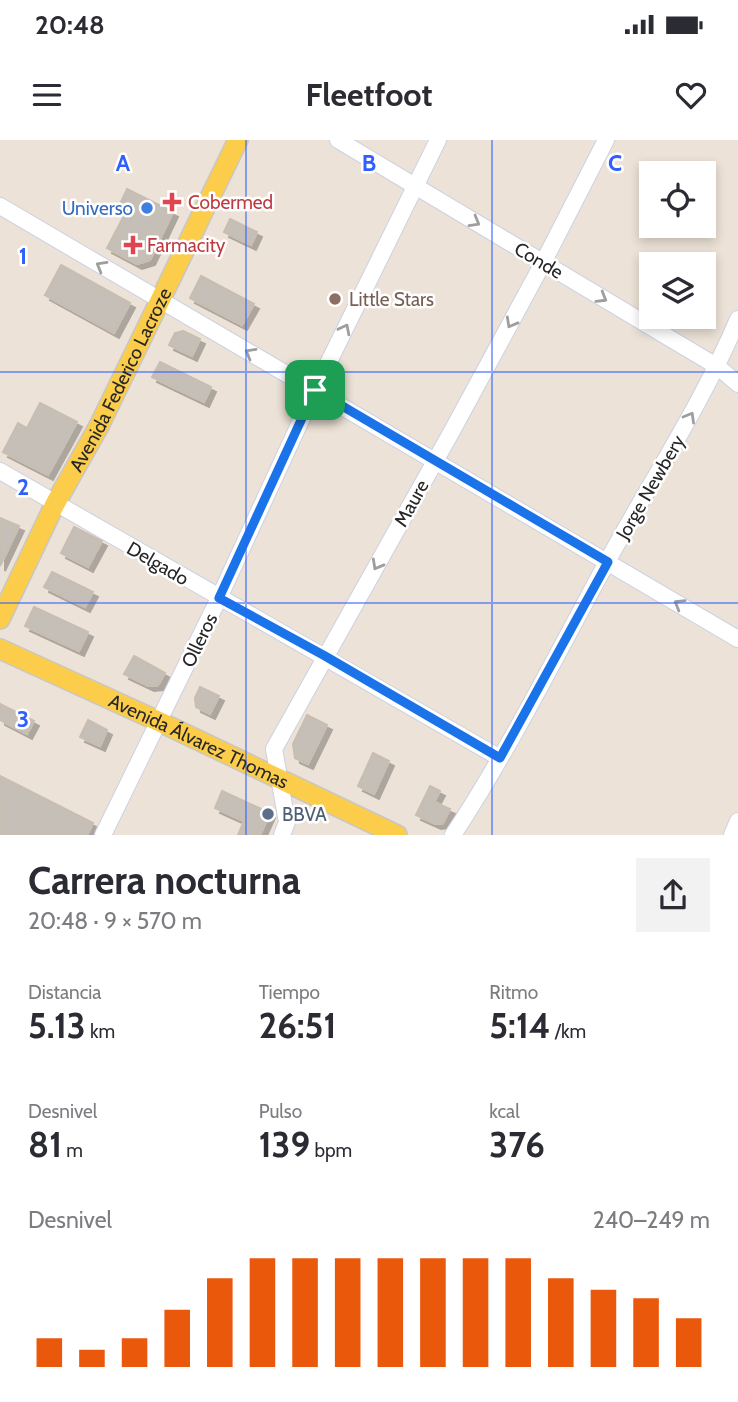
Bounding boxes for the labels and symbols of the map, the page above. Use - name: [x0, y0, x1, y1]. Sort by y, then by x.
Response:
- text: A: [116, 149, 131, 177]
- text: B: [362, 149, 376, 177]
- text: C: [608, 149, 622, 177]
- place label: Cobermed: [188, 191, 273, 214]
- marker: Cobermed: [162, 192, 182, 212]
- place label: Universo: [62, 197, 133, 220]
- marker: Universo: [139, 200, 155, 216]
- one-way arrow: [467, 214, 480, 227]
- place label: Farmacity: [147, 234, 226, 257]
- marker: Farmacity: [125, 237, 141, 253]
- street label: Conde: [510, 237, 568, 284]
- text: 1: [19, 242, 27, 270]
- one-way arrow: [96, 261, 109, 274]
- street label: Avenida Federico Lacroze: [65, 284, 177, 476]
- place label: Little Stars: [349, 288, 434, 311]
- one-way arrow: [594, 289, 607, 302]
- marker: Little Stars: [327, 291, 343, 307]
- one-way arrow: [506, 316, 519, 328]
- one-way arrow: [337, 324, 351, 336]
- one-way arrow: [245, 348, 258, 361]
- pin: [285, 360, 345, 420]
- one-way arrow: [682, 412, 695, 425]
- street label: Jorge Newbery: [611, 431, 690, 544]
- text: 2: [17, 473, 29, 501]
- street label: Maure: [389, 476, 434, 531]
- street label: Delgado: [123, 537, 193, 590]
- one-way arrow: [372, 558, 385, 570]
- one-way arrow: [674, 599, 687, 612]
- street label: Olleros: [177, 609, 222, 671]
- street label: Avenida Álvarez Thomas: [105, 689, 292, 794]
- text: 3: [17, 705, 29, 733]
- place label: BBVA: [282, 803, 327, 826]
- marker: BBVA: [260, 806, 276, 822]

